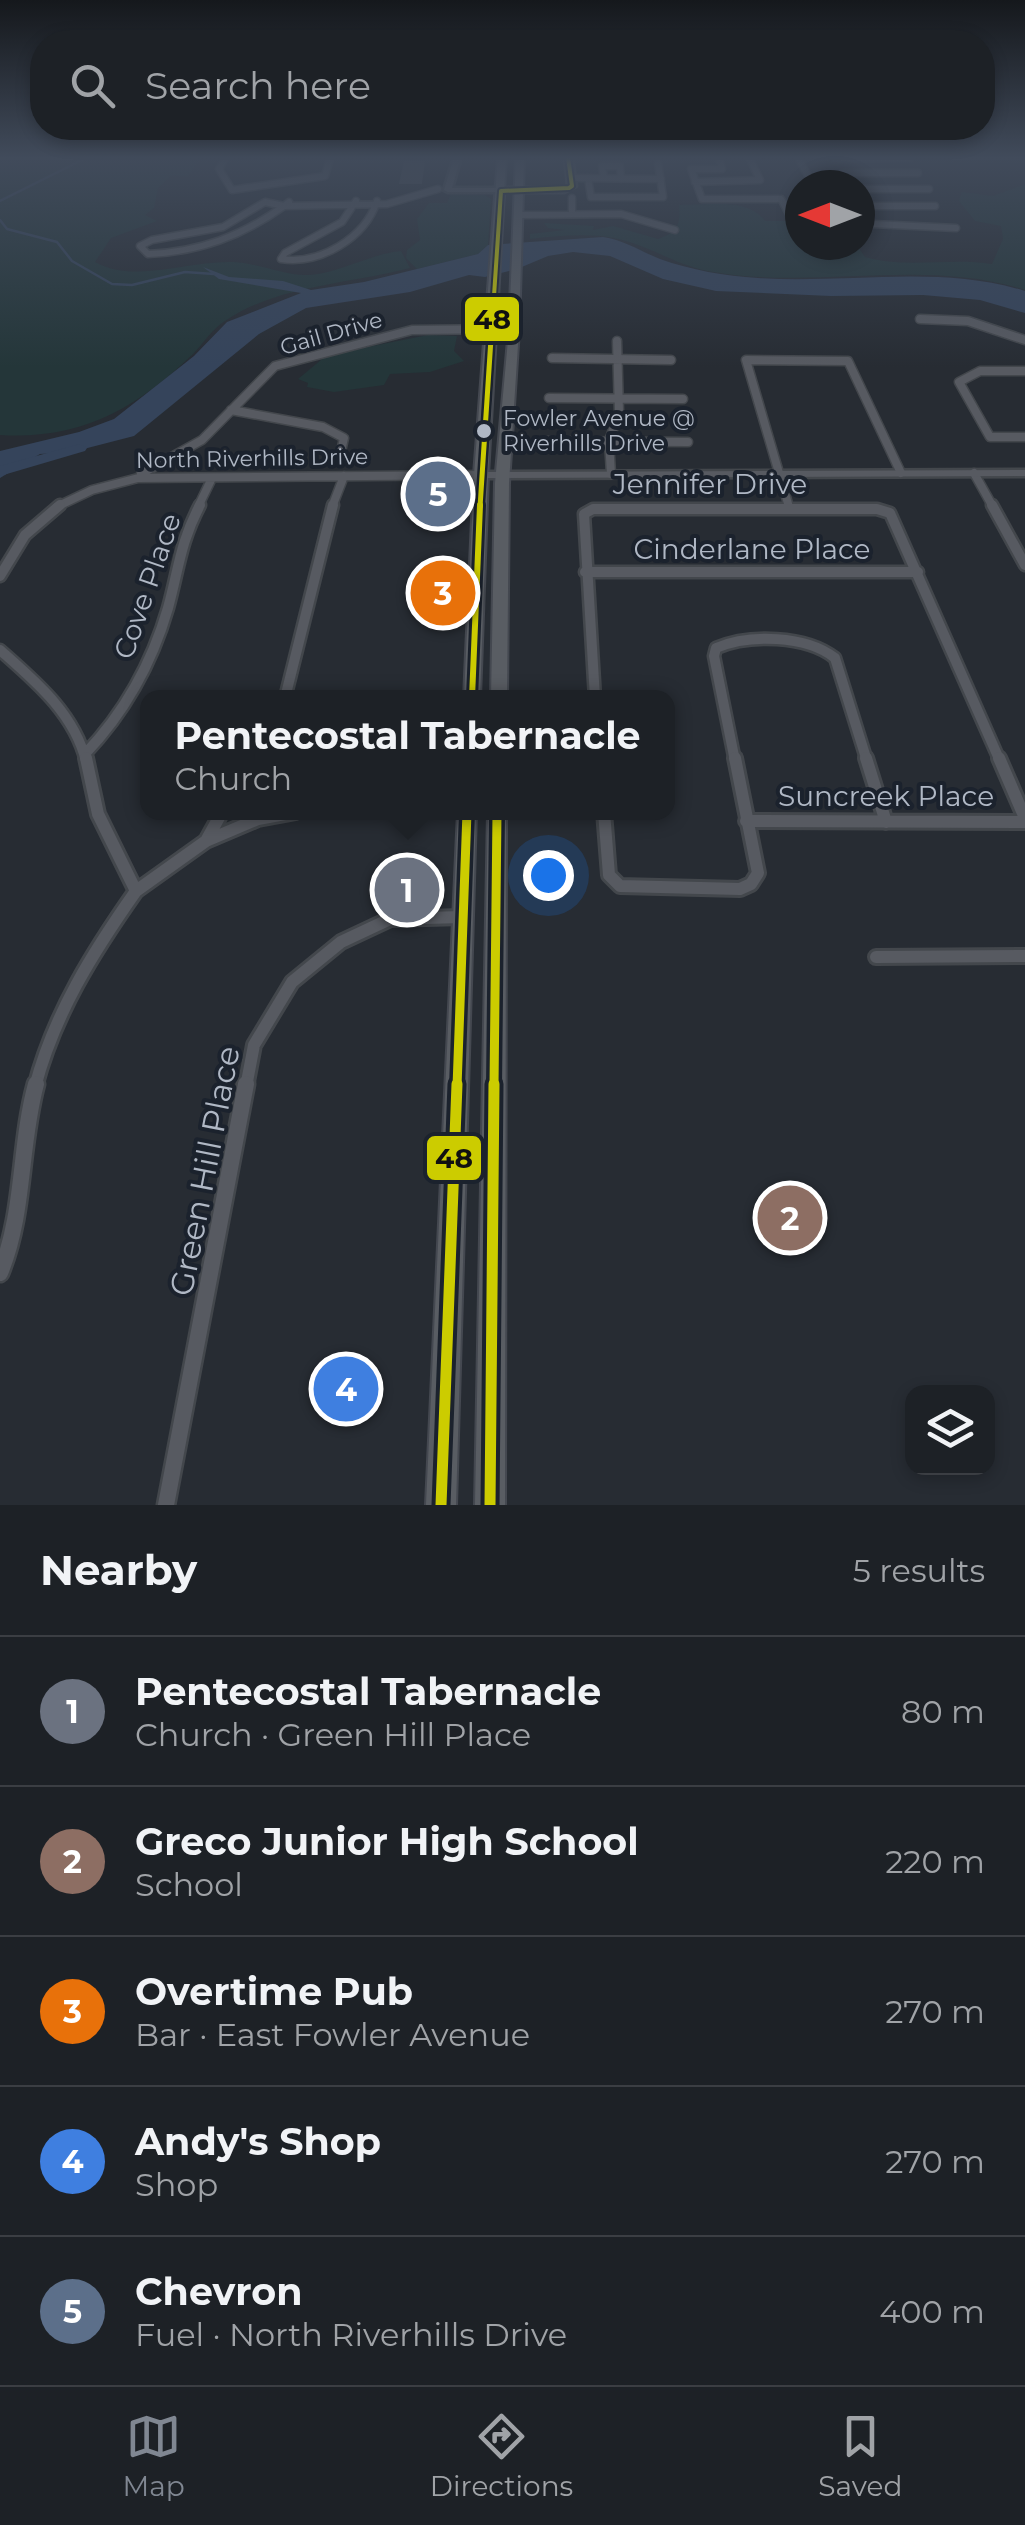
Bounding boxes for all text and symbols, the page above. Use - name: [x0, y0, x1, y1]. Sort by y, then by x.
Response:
- search box: [30, 30, 995, 140]
- icon: search: [65, 58, 120, 113]
- text: Search here: [145, 62, 371, 109]
- north arrow: [785, 170, 875, 260]
- line badge: 48: [463, 295, 521, 343]
- text: 48: [473, 302, 511, 336]
- street label: Gail Drive: [277, 306, 385, 361]
- place label: Fowler Avenue @ Riverhills Drive: [503, 405, 695, 457]
- marker: Fowler Avenue @ Riverhills Drive: [474, 421, 494, 441]
- street label: North Riverhills Drive: [136, 443, 368, 474]
- pin: 5: [406, 456, 470, 532]
- street label: Jennifer Drive: [612, 467, 807, 501]
- street label: Cove Place: [106, 509, 188, 663]
- street label: Cinderlane Place: [633, 532, 871, 566]
- pin: 3: [410, 556, 476, 630]
- popup: [140, 690, 675, 820]
- text: Pentecostal Tabernacle: [174, 712, 641, 759]
- text: Church: [174, 759, 292, 798]
- street label: Suncreek Place: [778, 779, 994, 813]
- your location: [523, 850, 574, 901]
- pin: 1: [374, 852, 440, 928]
- street label: Green Hill Place: [161, 1043, 248, 1299]
- line badge: 48: [425, 1134, 483, 1182]
- text: 48: [435, 1141, 473, 1175]
- pin: 2: [758, 1180, 822, 1256]
- pin: 4: [314, 1352, 378, 1426]
- map controls: [905, 1385, 995, 1475]
- button: layers: [905, 1385, 995, 1475]
- text: Nearby: [40, 1544, 197, 1596]
- text: 5 results: [853, 1551, 985, 1590]
- text: Pentecostal Tabernacle: [135, 1668, 601, 1715]
- text: 1: [66, 1692, 79, 1731]
- text: 80 m: [901, 1692, 985, 1731]
- text: Church · Green Hill Place: [135, 1715, 531, 1754]
- text: Greco Junior High School: [135, 1818, 639, 1865]
- text: 2: [63, 1842, 82, 1881]
- text: 220 m: [885, 1842, 985, 1881]
- text: School: [135, 1865, 243, 1904]
- text: Overtime Pub: [135, 1968, 413, 2015]
- text: 3: [63, 1992, 82, 2031]
- text: 270 m: [885, 1992, 985, 2031]
- text: Bar · East Fowler Avenue: [135, 2015, 530, 2054]
- text: Andy's Shop: [135, 2118, 381, 2165]
- text: 4: [61, 2142, 84, 2181]
- text: 270 m: [885, 2142, 985, 2181]
- text: Shop: [135, 2165, 218, 2204]
- text: Chevron: [135, 2268, 302, 2315]
- text: 5: [63, 2292, 82, 2331]
- text: 400 m: [879, 2292, 985, 2331]
- text: Fuel · North Riverhills Drive: [135, 2315, 567, 2354]
- tab: Map: [123, 2409, 185, 2503]
- tab: Directions: [430, 2409, 573, 2503]
- tab: Saved: [818, 2409, 902, 2503]

